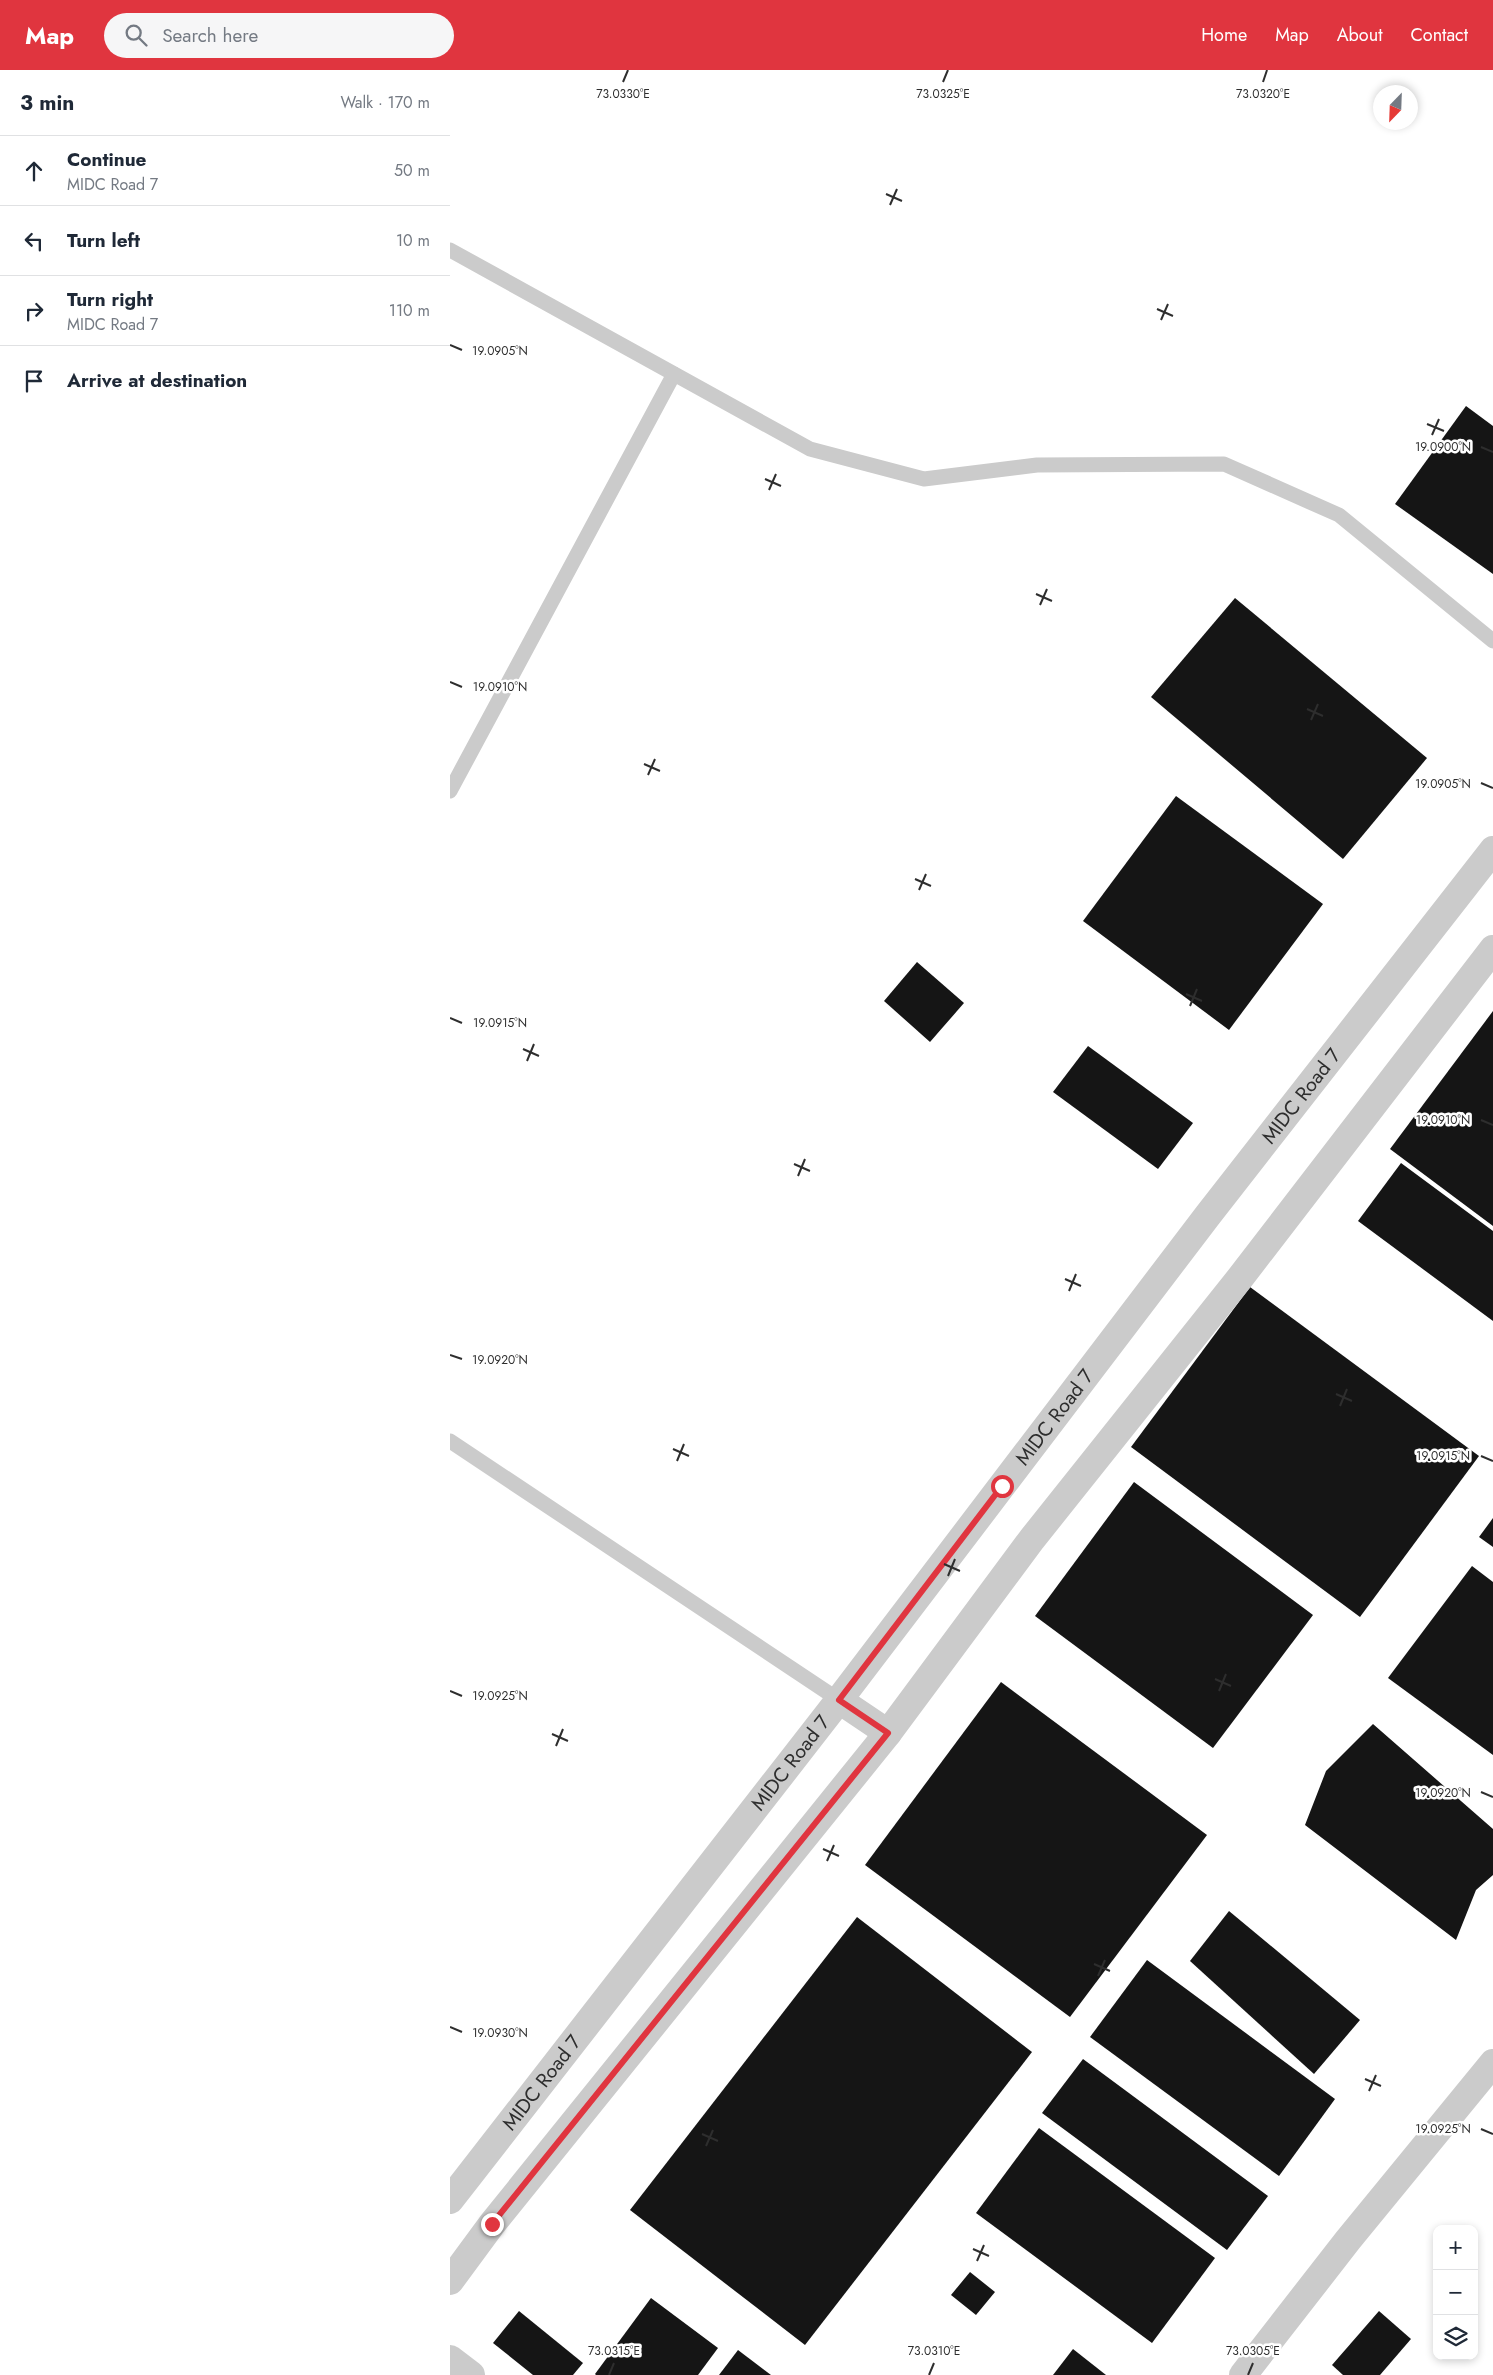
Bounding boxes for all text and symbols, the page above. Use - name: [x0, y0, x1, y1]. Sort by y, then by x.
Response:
- search box: [104, 13, 454, 58]
- text: Map: [25, 18, 74, 53]
- icon: search: [122, 21, 150, 49]
- text: Search here: [162, 22, 258, 49]
- text: Home: [1201, 22, 1247, 48]
- text: Map: [1275, 22, 1309, 48]
- text: About: [1337, 22, 1382, 48]
- text: Contact: [1410, 22, 1468, 48]
- text: 73.0330°E: [596, 85, 650, 103]
- text: 73.0325°E: [916, 85, 970, 103]
- text: 73.0320°E: [1236, 85, 1290, 103]
- north arrow: [1373, 85, 1418, 130]
- text: 3 min: [20, 88, 74, 118]
- text: Walk · 170 m: [340, 91, 430, 114]
- text: Continue: [67, 146, 146, 173]
- icon: ahead: [20, 157, 48, 185]
- text: 50 m: [394, 159, 430, 182]
- text: MIDC Road 7: [67, 173, 158, 196]
- icon: left: [20, 227, 48, 255]
- text: Turn left: [67, 227, 140, 254]
- text: 10 m: [396, 229, 430, 252]
- text: Turn right: [67, 286, 153, 313]
- icon: right: [20, 297, 48, 325]
- text: 110 m: [389, 299, 430, 322]
- text: MIDC Road 7: [67, 313, 158, 336]
- text: 19.0905°N: [472, 342, 528, 360]
- icon: arrive: [20, 367, 48, 395]
- text: Arrive at destination: [67, 367, 247, 394]
- text: 19.0900°N: [1415, 438, 1471, 456]
- text: 19.0910°N: [473, 678, 527, 696]
- text: 19.0905°N: [1415, 775, 1471, 793]
- text: 19.0915°N: [473, 1014, 527, 1032]
- street label: MIDC Road 7: [1255, 1042, 1348, 1150]
- text: 19.0910°N: [1416, 1111, 1470, 1129]
- text: 19.0920°N: [472, 1351, 528, 1369]
- street label: MIDC Road 7: [1009, 1363, 1101, 1472]
- text: 19.0915°N: [1416, 1447, 1470, 1465]
- route start: [991, 1475, 1014, 1498]
- text: 19.0925°N: [472, 1687, 528, 1705]
- street label: MIDC Road 7: [744, 1709, 837, 1817]
- text: 19.0920°N: [1415, 1784, 1471, 1802]
- text: 19.0930°N: [472, 2024, 528, 2042]
- street label: MIDC Road 7: [495, 2028, 589, 2137]
- text: 19.0925°N: [1415, 2120, 1471, 2138]
- route end: [481, 2213, 504, 2236]
- map controls: [1433, 2225, 1478, 2360]
- button: +: [1433, 2225, 1478, 2270]
- button: −: [1433, 2270, 1478, 2315]
- button: layers: [1433, 2315, 1478, 2360]
- text: 73.0315°E: [588, 2342, 640, 2360]
- text: 73.0310°E: [908, 2342, 960, 2360]
- text: 73.0305°E: [1226, 2342, 1280, 2360]

